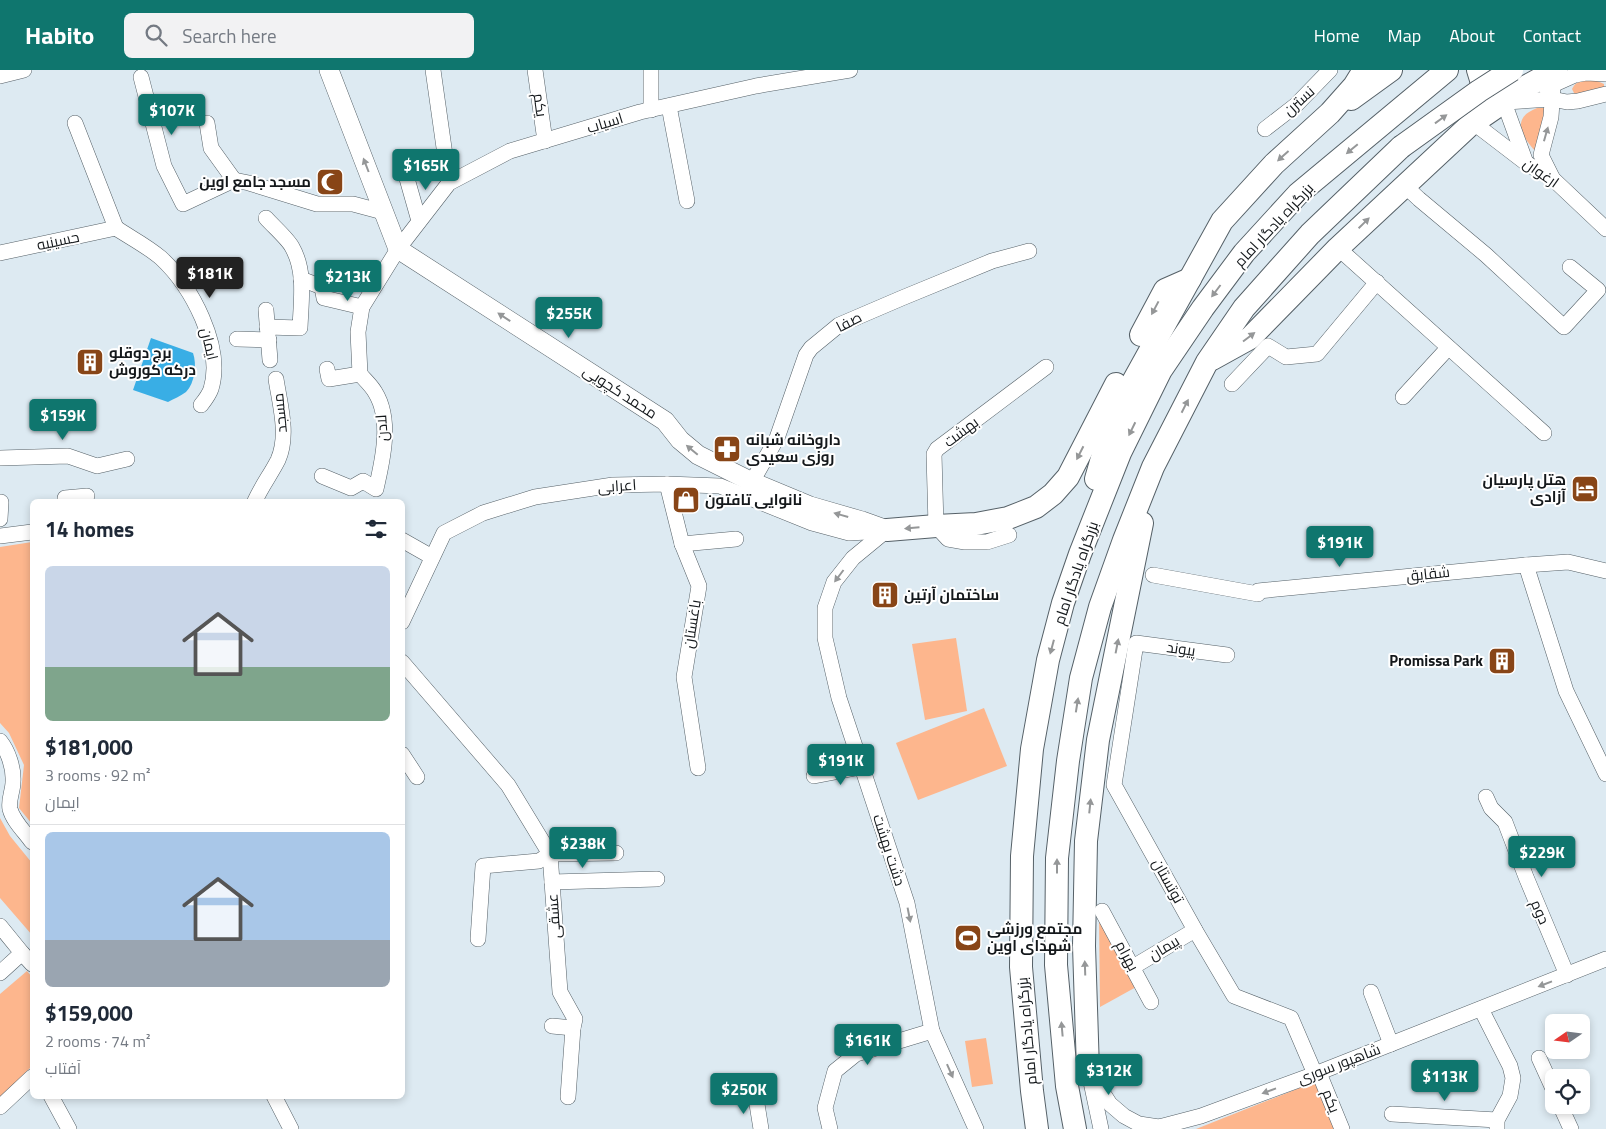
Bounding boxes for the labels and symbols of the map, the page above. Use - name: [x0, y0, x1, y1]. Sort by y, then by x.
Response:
- street label: نسترن: [1278, 80, 1320, 121]
- street label: یکم: [527, 92, 554, 118]
- pin: $107K: [137, 93, 207, 136]
- street label: اسیاب: [584, 106, 626, 139]
- one-way arrow: [1434, 114, 1448, 124]
- one-way arrow: [1543, 126, 1551, 141]
- one-way arrow: [1346, 143, 1359, 154]
- pin: $165K: [391, 148, 461, 191]
- one-way arrow: [1278, 150, 1290, 162]
- street label: ارغوان: [1518, 152, 1564, 193]
- one-way arrow: [362, 158, 369, 173]
- mosque icon: مسجد جامع اوین: [315, 167, 345, 197]
- place label: مسجد جامع اوین: [199, 170, 311, 193]
- street label: بزرگراه یادگار امام: [1228, 177, 1319, 272]
- one-way arrow: [1358, 217, 1370, 229]
- street label: حسینیه: [34, 225, 81, 256]
- pin: $181K: [175, 256, 245, 299]
- pin: $213K: [313, 260, 383, 302]
- one-way arrow: [1210, 284, 1221, 297]
- pin: $255K: [534, 296, 604, 339]
- one-way arrow: [1151, 301, 1159, 316]
- street label: صفا: [832, 305, 866, 338]
- one-way arrow: [497, 312, 510, 322]
- street label: ایمان: [195, 325, 224, 362]
- one-way arrow: [1242, 332, 1256, 342]
- place label: برج دوقلو درکه کوروش: [109, 341, 196, 381]
- building icon: برج دوقلو درکه کوروش: [75, 347, 105, 377]
- street label: محمد کچویی: [579, 359, 662, 424]
- street label: مسجد: [266, 392, 293, 434]
- pin: $159K: [28, 398, 98, 441]
- one-way arrow: [1181, 398, 1189, 413]
- street label: بهشت: [938, 411, 983, 453]
- street label: لادن: [369, 414, 394, 442]
- one-way arrow: [1127, 422, 1135, 436]
- place label: داروخانه شبانه روزی سعیدی: [746, 428, 841, 468]
- pharmacy icon: داروخانه شبانه روزی سعیدی: [712, 434, 742, 464]
- one-way arrow: [686, 445, 699, 456]
- one-way arrow: [1076, 446, 1084, 460]
- place label: هتل پارسیان آزادی: [1483, 468, 1566, 508]
- street label: اعرابی: [597, 473, 637, 498]
- hotel icon: هتل پارسیان آزادی: [1570, 474, 1600, 504]
- shop icon: نانوایی تافتون: [671, 485, 701, 515]
- place label: نانوایی تافتون: [705, 488, 802, 511]
- one-way arrow: [833, 510, 848, 518]
- street label: بزرگراه یادگار امام: [1047, 518, 1104, 628]
- one-way arrow: [904, 524, 920, 532]
- pin: $191K: [1305, 526, 1375, 568]
- street label: شقایق: [1405, 560, 1451, 587]
- one-way arrow: [834, 569, 845, 582]
- building icon: ساختمان آرتین: [870, 580, 900, 610]
- place label: ساختمان آرتین: [904, 583, 999, 606]
- street label: باغستان: [676, 598, 707, 650]
- street label: پیوند: [1165, 635, 1197, 662]
- one-way arrow: [1113, 638, 1121, 654]
- one-way arrow: [1047, 640, 1055, 655]
- building icon: Promissa Park: [1487, 646, 1517, 676]
- place label: Promissa Park: [1389, 649, 1483, 672]
- one-way arrow: [1073, 697, 1081, 713]
- pin: $191K: [806, 744, 876, 786]
- one-way arrow: [1086, 798, 1094, 814]
- street label: دشت بهشت: [867, 811, 912, 889]
- pin: $238K: [548, 826, 618, 869]
- pin: $229K: [1507, 836, 1577, 878]
- street label: توتستان: [1147, 854, 1190, 908]
- one-way arrow: [1053, 858, 1061, 874]
- street label: عشقی: [540, 893, 567, 939]
- street label: دوم: [1525, 896, 1556, 928]
- one-way arrow: [905, 907, 913, 922]
- place label: مجتمع ورزشی شهدای اوین: [987, 917, 1082, 957]
- sports icon: مجتمع ورزشی شهدای اوین: [953, 923, 983, 953]
- street label: پیمان: [1144, 929, 1184, 966]
- street label: بهرام: [1110, 936, 1145, 975]
- one-way arrow: [1081, 960, 1089, 976]
- street label: بزرگراه یادگار امام: [1010, 976, 1043, 1086]
- one-way arrow: [1537, 980, 1552, 988]
- north arrow: [1545, 1014, 1590, 1059]
- one-way arrow: [1057, 1020, 1065, 1036]
- pin: $161K: [833, 1024, 903, 1066]
- street label: شاهپور سوری: [1294, 1037, 1384, 1090]
- pin: $312K: [1074, 1054, 1144, 1096]
- pin: $113K: [1410, 1060, 1480, 1102]
- one-way arrow: [946, 1064, 954, 1078]
- pin: $250K: [709, 1072, 779, 1115]
- street label: یکم: [1316, 1085, 1347, 1116]
- one-way arrow: [1261, 1087, 1276, 1095]

